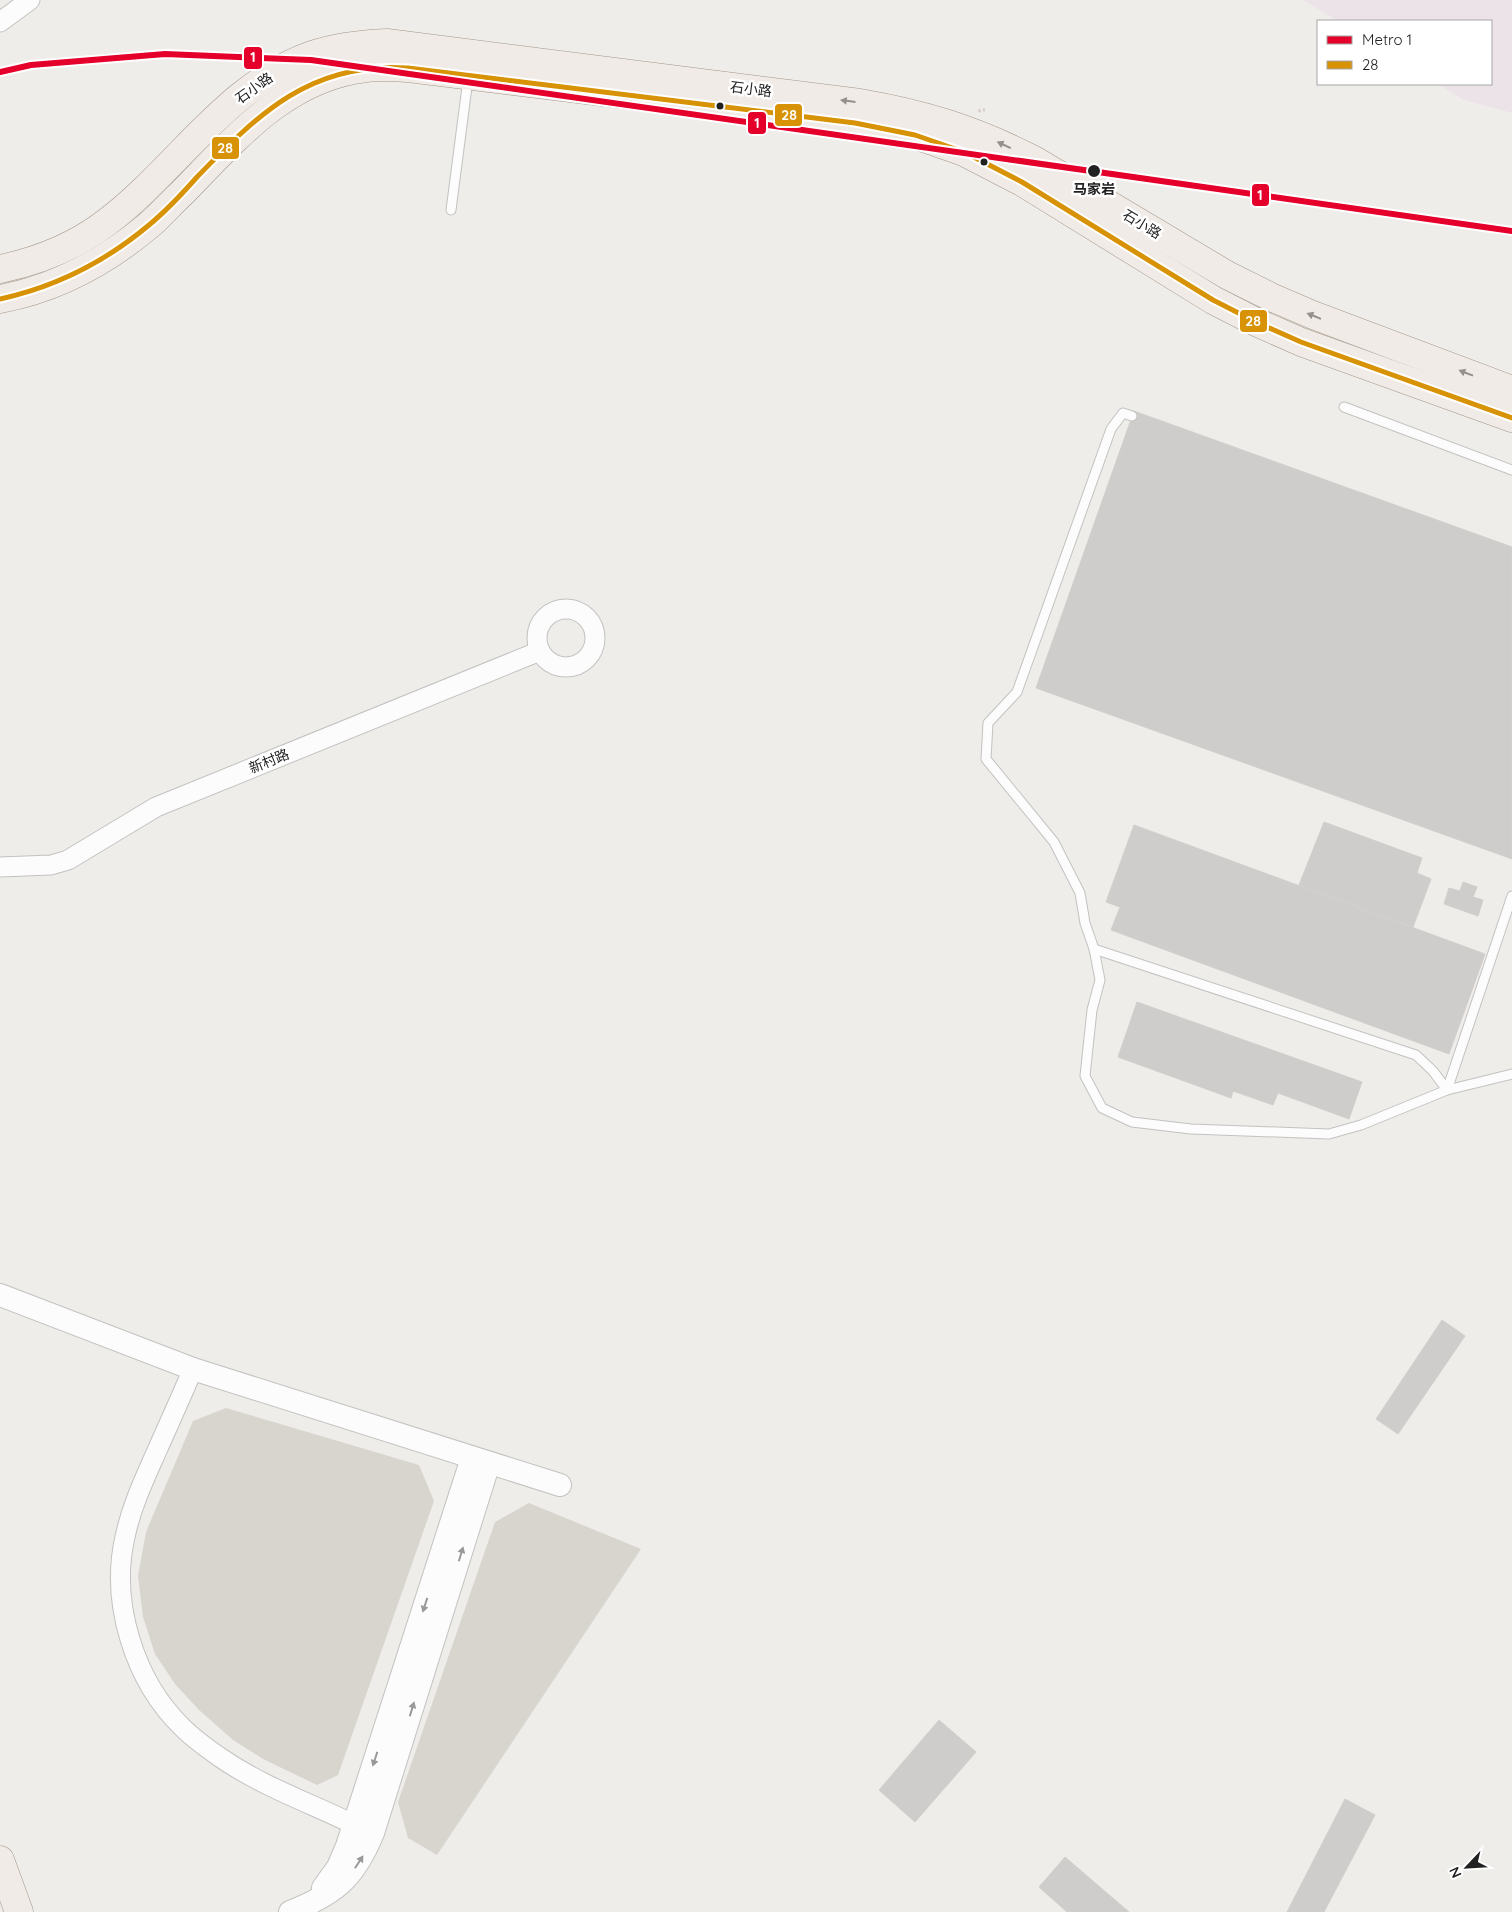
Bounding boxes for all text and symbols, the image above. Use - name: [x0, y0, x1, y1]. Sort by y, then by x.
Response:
- legend: [1317, 20, 1492, 85]
- text: Metro 1: [1362, 30, 1412, 49]
- line badge: 1: [243, 46, 263, 70]
- text: 1: [250, 48, 256, 66]
- text: 28: [1362, 55, 1378, 74]
- street label: 石小路: [232, 69, 276, 107]
- street label: 石小路: [729, 78, 773, 100]
- one-way arrow: [840, 97, 856, 105]
- unlabelled marker: [715, 101, 725, 111]
- line badge: 28: [774, 103, 803, 127]
- text: 28: [781, 106, 797, 124]
- line badge: 1: [747, 111, 767, 135]
- text: 1: [754, 114, 760, 132]
- line badge: 28: [211, 136, 240, 160]
- text: 28: [217, 139, 233, 157]
- one-way arrow: [997, 140, 1011, 148]
- unlabelled marker: [979, 157, 989, 167]
- marker: 马家岩: [1086, 163, 1102, 179]
- place label: 马家岩: [1073, 180, 1115, 198]
- line badge: 1: [1251, 183, 1270, 207]
- text: 1: [1257, 186, 1263, 204]
- street label: 石小路: [1119, 205, 1165, 243]
- line badge: 28: [1239, 309, 1268, 333]
- one-way arrow: [1307, 311, 1321, 319]
- text: 28: [1245, 312, 1261, 330]
- one-way arrow: [1459, 369, 1474, 376]
- street label: 新村路: [246, 745, 292, 777]
- one-way arrow: [457, 1546, 465, 1561]
- one-way arrow: [421, 1597, 428, 1612]
- one-way arrow: [408, 1701, 416, 1716]
- one-way arrow: [371, 1752, 379, 1767]
- north arrow: [1442, 1842, 1492, 1892]
- one-way arrow: [354, 1856, 364, 1869]
- text: N: [1445, 1864, 1466, 1881]

